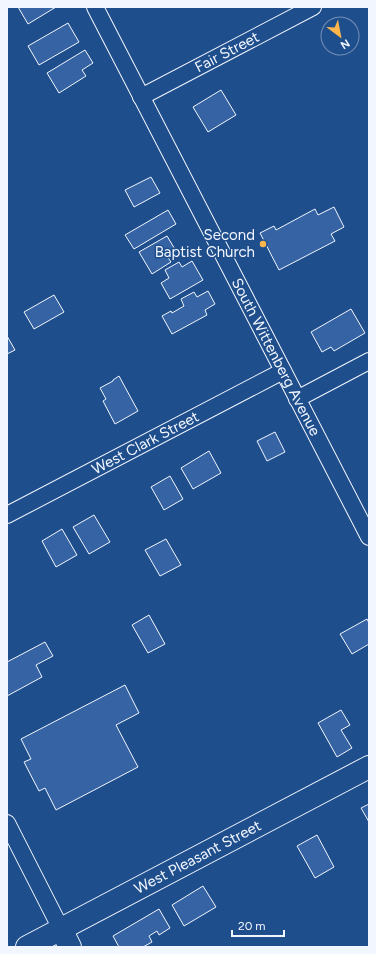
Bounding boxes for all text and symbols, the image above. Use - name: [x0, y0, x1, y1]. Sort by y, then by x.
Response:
- north arrow: [320, 16, 360, 56]
- street label: Fair Street: [192, 28, 262, 76]
- text: N: [338, 36, 352, 52]
- place label: Second Baptist Church: [155, 226, 255, 261]
- marker: Second Baptist Church: [258, 239, 268, 249]
- street label: South Wittenberg Avenue: [228, 275, 324, 439]
- street label: West Clark Street: [89, 407, 202, 478]
- street label: West Pleasant Street: [131, 816, 265, 898]
- scale bar: [232, 912, 284, 938]
- text: 20 m: [238, 919, 266, 933]

